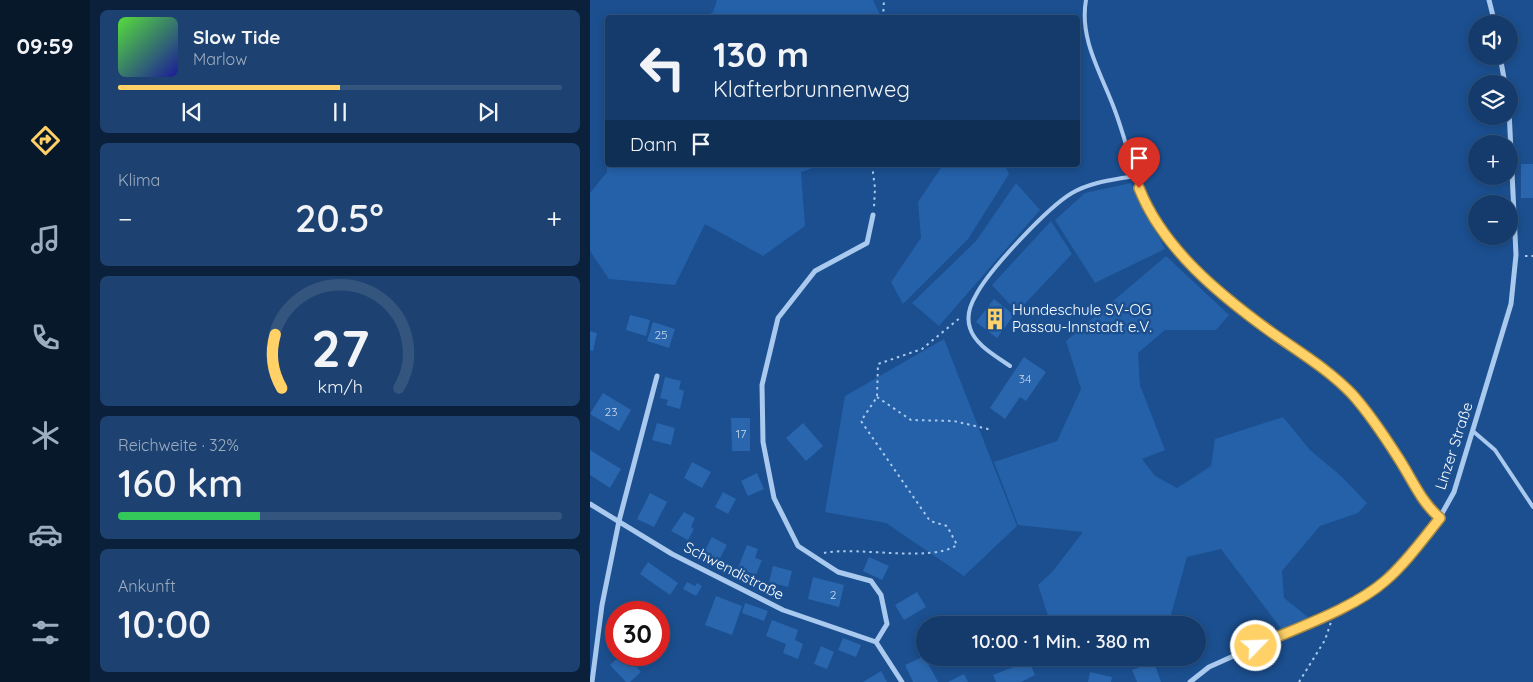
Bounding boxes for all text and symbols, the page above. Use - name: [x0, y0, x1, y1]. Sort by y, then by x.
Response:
- map controls: [1468, 15, 1518, 245]
- button: sound: [1468, 15, 1518, 65]
- text: Slow Tide: [193, 25, 281, 49]
- text: 09:59: [16, 32, 74, 60]
- text: 130 m: [713, 32, 809, 76]
- icon: left: [630, 35, 695, 100]
- text: Marlow: [193, 49, 247, 69]
- text: Klafterbrunnenweg: [713, 75, 910, 103]
- button: layers: [1468, 75, 1518, 125]
- icon: previous: [178, 98, 206, 126]
- icon: pause: [326, 98, 354, 126]
- icon: next: [474, 98, 502, 126]
- icon: directions: [28, 123, 63, 158]
- icon: arrive: [687, 130, 715, 158]
- text: Dann: [630, 132, 677, 156]
- button: +: [1468, 135, 1518, 185]
- pin: [1118, 137, 1160, 188]
- icon: arrive: [1125, 144, 1153, 172]
- text: Klima: [118, 170, 160, 190]
- text: 20.5°: [295, 194, 384, 242]
- button: −: [1468, 195, 1518, 245]
- text: −: [118, 201, 133, 236]
- text: +: [546, 201, 562, 236]
- icon: music: [28, 222, 63, 257]
- place label: Hundeschule SV-OG Passau-Innstadt e.V.: [1012, 300, 1152, 336]
- building icon: Hundeschule SV-OG Passau-Innstadt e.V.: [982, 306, 1008, 332]
- text: 27: [311, 315, 369, 380]
- icon: phone: [28, 320, 63, 355]
- house number: 25: [654, 327, 668, 342]
- house number: 34: [1019, 371, 1031, 386]
- text: km/h: [317, 375, 363, 397]
- street label: Linzer Straße: [1430, 400, 1477, 492]
- house number: 23: [605, 404, 617, 419]
- icon: climate: [28, 418, 63, 453]
- house number: 17: [736, 426, 746, 441]
- text: Reichweite · 32%: [118, 435, 239, 455]
- text: 160 km: [118, 459, 243, 507]
- icon: car: [28, 517, 63, 552]
- street label: Schwendistraße: [681, 537, 787, 604]
- text: Ankunft: [118, 576, 176, 596]
- house number: 2: [830, 587, 837, 602]
- text: 10:00: [118, 600, 211, 648]
- speed limit sign: 30: [605, 601, 670, 666]
- icon: filters: [28, 615, 63, 650]
- position arrow: [1229, 619, 1281, 671]
- text: 10:00 · 1 Min. · 380 m: [972, 629, 1150, 653]

